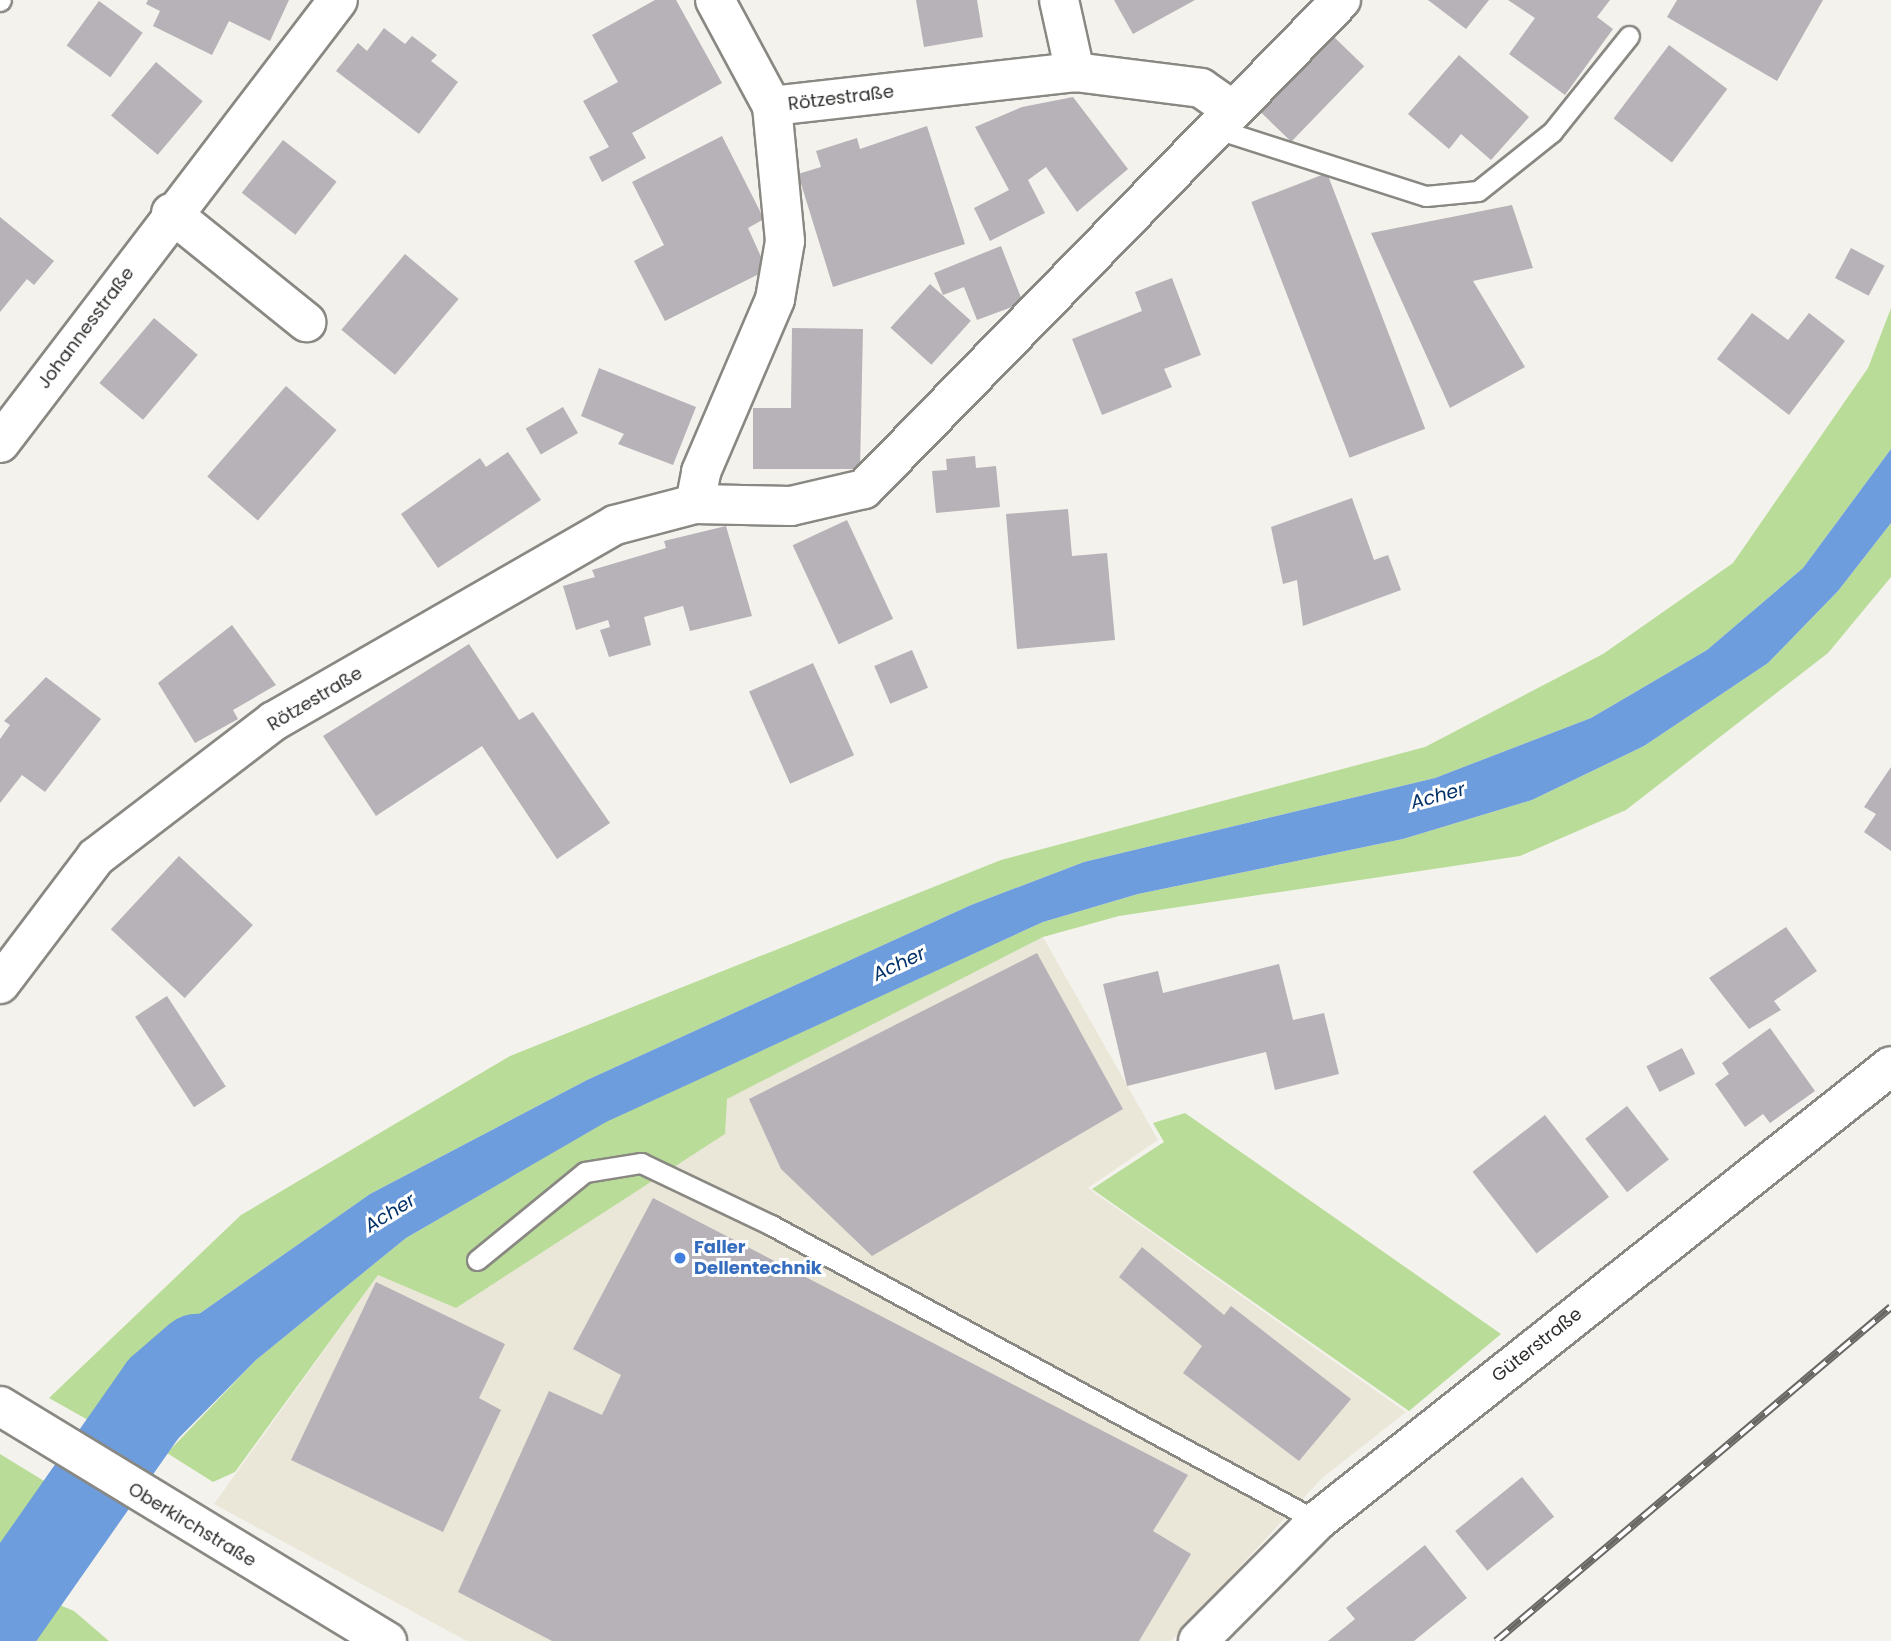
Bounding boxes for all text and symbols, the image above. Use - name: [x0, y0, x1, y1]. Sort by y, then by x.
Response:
- street label: Rötzestraße: [787, 81, 895, 115]
- street label: Johannesstraße: [33, 263, 139, 393]
- street label: Rötzestraße: [264, 662, 366, 736]
- water label: Acher: [1408, 778, 1468, 814]
- water label: Acher: [869, 942, 929, 986]
- water label: Acher: [360, 1189, 420, 1237]
- place label: Faller Dellentechnik: [694, 1237, 822, 1280]
- marker: Faller Dellentechnik: [672, 1250, 688, 1266]
- street label: Güterstraße: [1488, 1303, 1586, 1387]
- street label: Oberkirchstraße: [124, 1478, 260, 1572]

